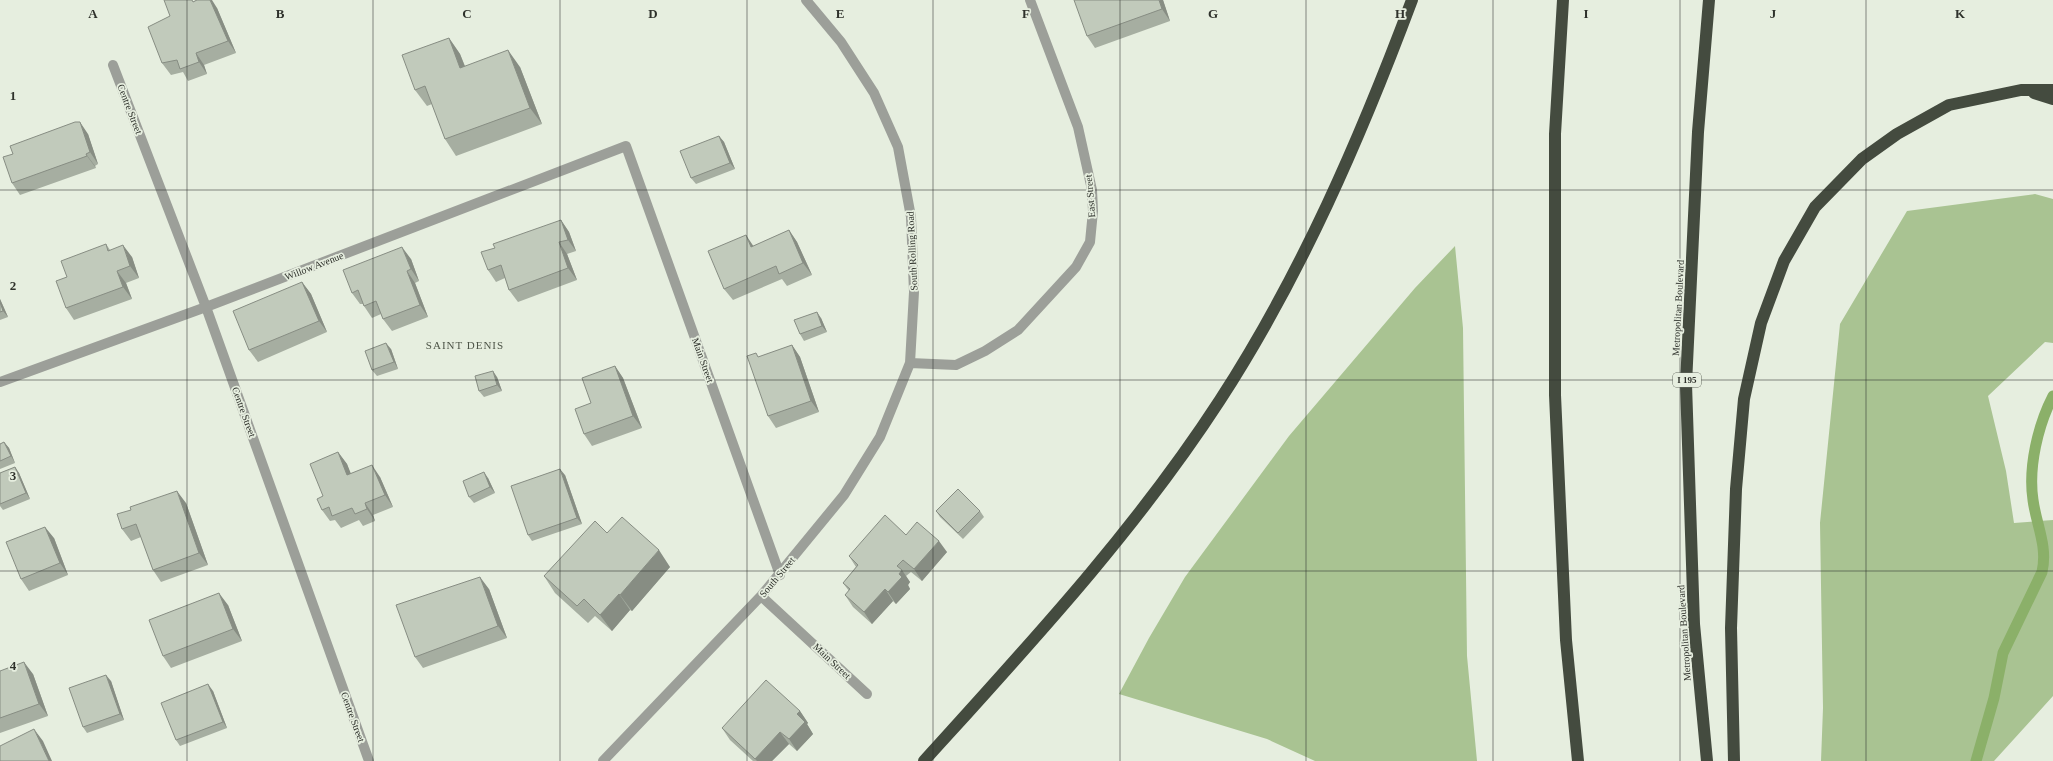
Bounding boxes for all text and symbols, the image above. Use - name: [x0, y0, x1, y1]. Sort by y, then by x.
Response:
- text: A: [88, 6, 98, 21]
- text: B: [276, 6, 285, 21]
- text: C: [462, 6, 472, 21]
- text: D: [648, 6, 658, 21]
- text: E: [836, 6, 844, 21]
- text: F: [1022, 6, 1030, 21]
- text: G: [1208, 6, 1218, 21]
- text: H: [1395, 6, 1405, 21]
- text: I: [1583, 6, 1589, 21]
- text: J: [1770, 6, 1777, 21]
- text: K: [1955, 6, 1966, 21]
- street label: Centre Street: [115, 83, 145, 136]
- text: 1: [10, 88, 16, 103]
- street label: East Street: [1083, 174, 1097, 218]
- street label: South Rolling Road: [904, 211, 920, 291]
- street label: Willow Avenue: [283, 250, 345, 282]
- street label: Metropolitan Boulevard: [1670, 260, 1686, 356]
- text: 2: [10, 278, 16, 293]
- street label: Main Street: [690, 336, 716, 384]
- district label: SAINT DENIS: [426, 339, 504, 351]
- road number: I 195: [1673, 373, 1701, 387]
- street label: Centre Street: [230, 385, 258, 439]
- text: 3: [10, 468, 17, 483]
- street label: South Street: [757, 554, 797, 599]
- street label: Metropolitan Boulevard: [1675, 585, 1693, 681]
- street label: Main Street: [811, 641, 853, 681]
- text: 4: [10, 658, 17, 673]
- street label: Centre Street: [339, 690, 367, 744]

